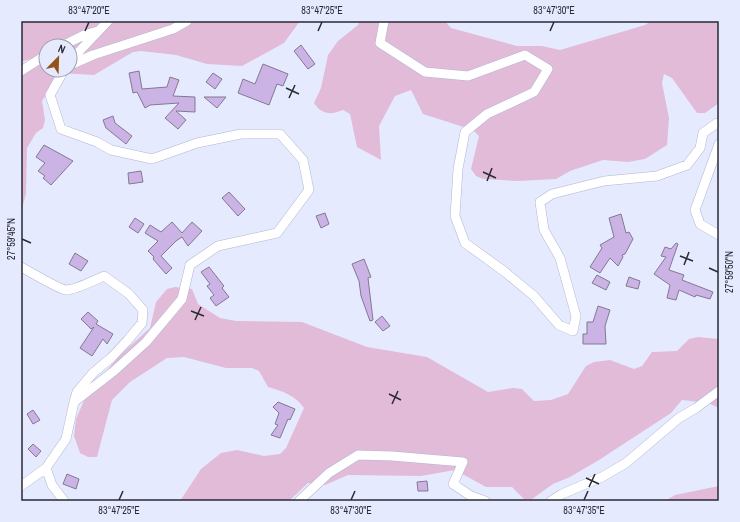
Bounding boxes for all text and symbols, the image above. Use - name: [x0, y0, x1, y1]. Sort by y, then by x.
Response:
- text: 83°47'20"E: [68, 4, 110, 17]
- text: 83°47'25"E: [301, 4, 343, 17]
- text: 83°47'30"E: [533, 4, 575, 17]
- north arrow: [38, 38, 78, 78]
- text: N: [56, 41, 68, 57]
- text: 27°59'45"N: [5, 218, 18, 260]
- text: 27°59'50"N: [723, 251, 736, 293]
- text: 83°47'25"E: [98, 504, 140, 517]
- text: 83°47'30"E: [330, 504, 372, 517]
- text: 83°47'35"E: [563, 504, 605, 517]

